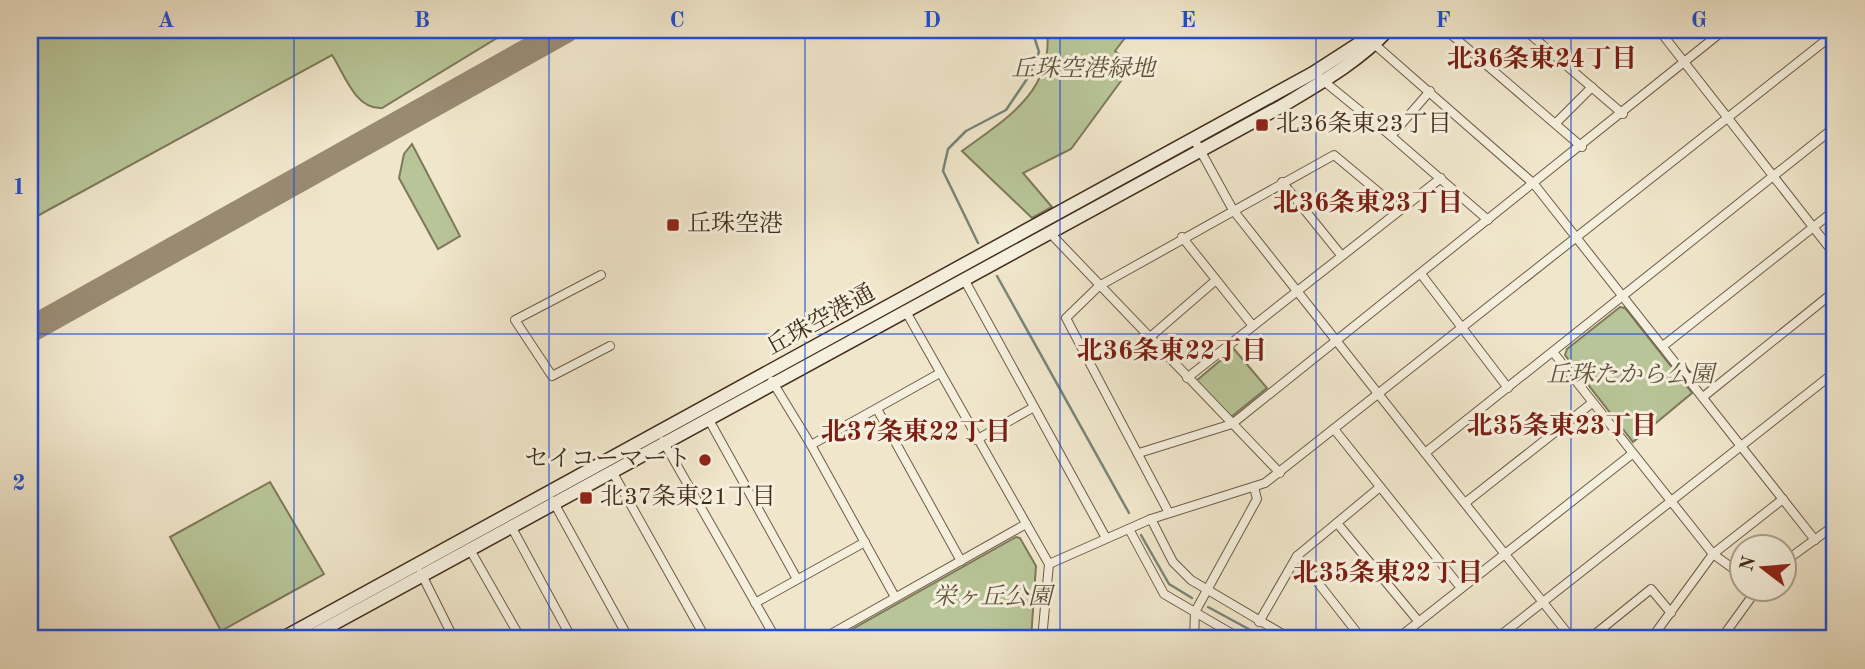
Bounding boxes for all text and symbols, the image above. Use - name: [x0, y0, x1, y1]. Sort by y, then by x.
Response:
- text: A: [157, 9, 175, 32]
- text: B: [414, 9, 430, 32]
- text: C: [669, 9, 685, 32]
- text: D: [923, 9, 941, 32]
- text: E: [1180, 9, 1196, 32]
- text: F: [1435, 9, 1451, 32]
- text: G: [1691, 9, 1707, 32]
- district label: 北36条東24丁目: [1447, 44, 1637, 73]
- park label: 丘珠空港緑地: [1011, 55, 1158, 82]
- place label: 北36条東23丁目: [1276, 110, 1452, 137]
- marker: 北36条東23丁目: [1254, 117, 1270, 133]
- text: 1: [12, 176, 26, 199]
- district label: 北36条東23丁目: [1273, 188, 1463, 217]
- place label: 丘珠空港: [687, 210, 783, 237]
- marker: 丘珠空港: [665, 217, 681, 233]
- street label: 丘珠空港通: [761, 279, 879, 361]
- district label: 北36条東22丁目: [1077, 336, 1267, 365]
- park label: 丘珠たから公園: [1546, 361, 1718, 388]
- district label: 北35条東23丁目: [1467, 411, 1657, 440]
- district label: 北37条東22丁目: [821, 417, 1011, 446]
- place label: セイコーマート: [525, 447, 691, 472]
- marker: セイコーマート: [697, 452, 713, 468]
- text: 2: [12, 472, 26, 495]
- place label: 北37条東21丁目: [600, 483, 776, 510]
- marker: 北37条東21丁目: [578, 490, 594, 506]
- north arrow: [1728, 532, 1798, 602]
- text: N: [1738, 554, 1760, 574]
- district label: 北35条東22丁目: [1293, 558, 1483, 587]
- park label: 栄ヶ丘公園: [932, 583, 1056, 610]

